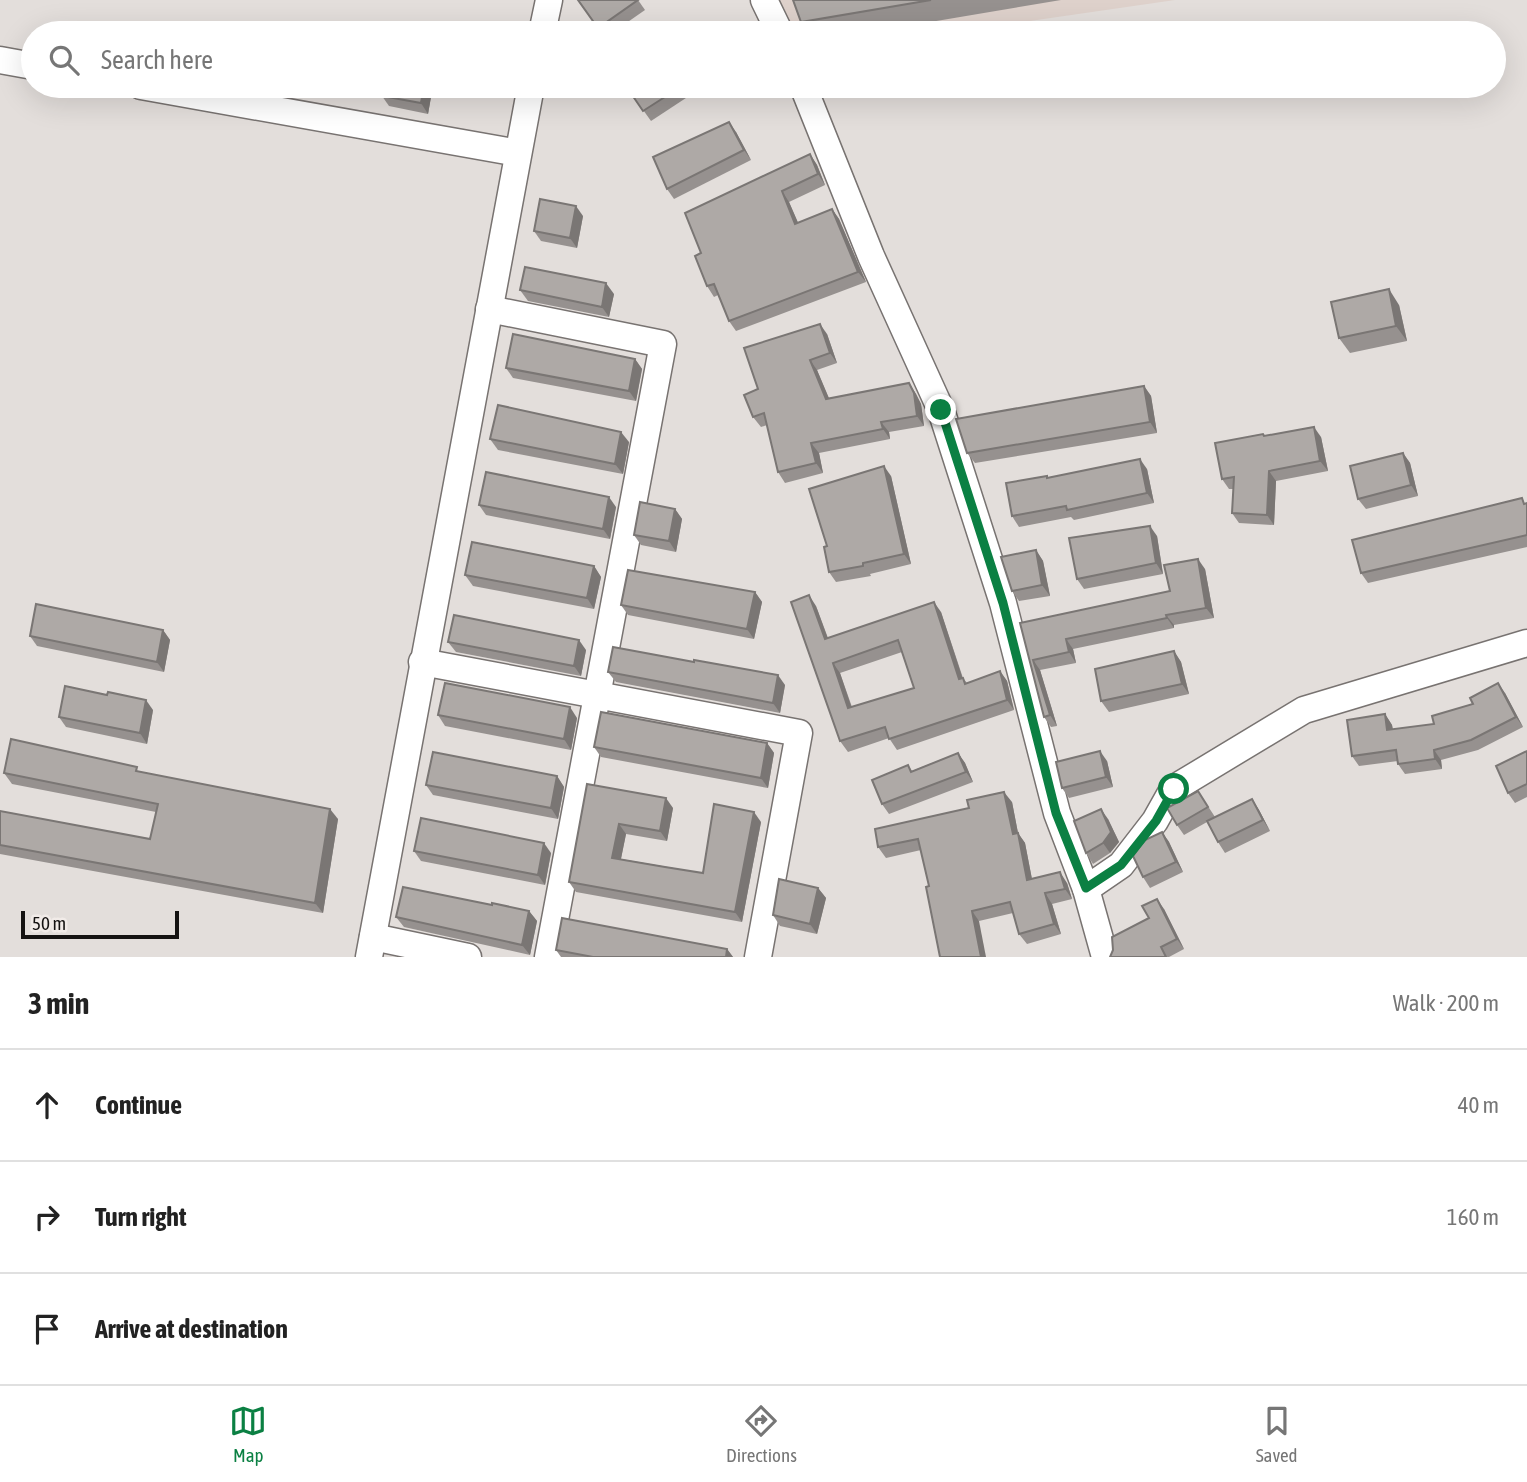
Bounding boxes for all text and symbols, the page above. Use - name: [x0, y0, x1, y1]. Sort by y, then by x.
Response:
- search box: [21, 21, 1506, 98]
- icon: search: [45, 41, 83, 79]
- text: Search here: [101, 45, 213, 75]
- route end: [925, 394, 956, 425]
- route start: [1158, 773, 1189, 804]
- scale bar: [21, 908, 178, 940]
- text: 50 m: [32, 912, 66, 934]
- text: 3 min: [28, 986, 89, 1020]
- text: Walk · 200 m: [1393, 990, 1499, 1016]
- icon: ahead: [28, 1086, 66, 1124]
- text: Continue: [95, 1090, 182, 1120]
- text: 40 m: [1458, 1092, 1499, 1118]
- icon: right: [28, 1198, 66, 1236]
- text: Turn right: [95, 1202, 186, 1232]
- text: 160 m: [1447, 1204, 1499, 1230]
- icon: arrive: [28, 1310, 66, 1348]
- text: Arrive at destination: [95, 1314, 288, 1344]
- tab: Map: [229, 1402, 267, 1466]
- tab: Directions: [726, 1402, 797, 1466]
- tab: Saved: [1256, 1402, 1298, 1466]

